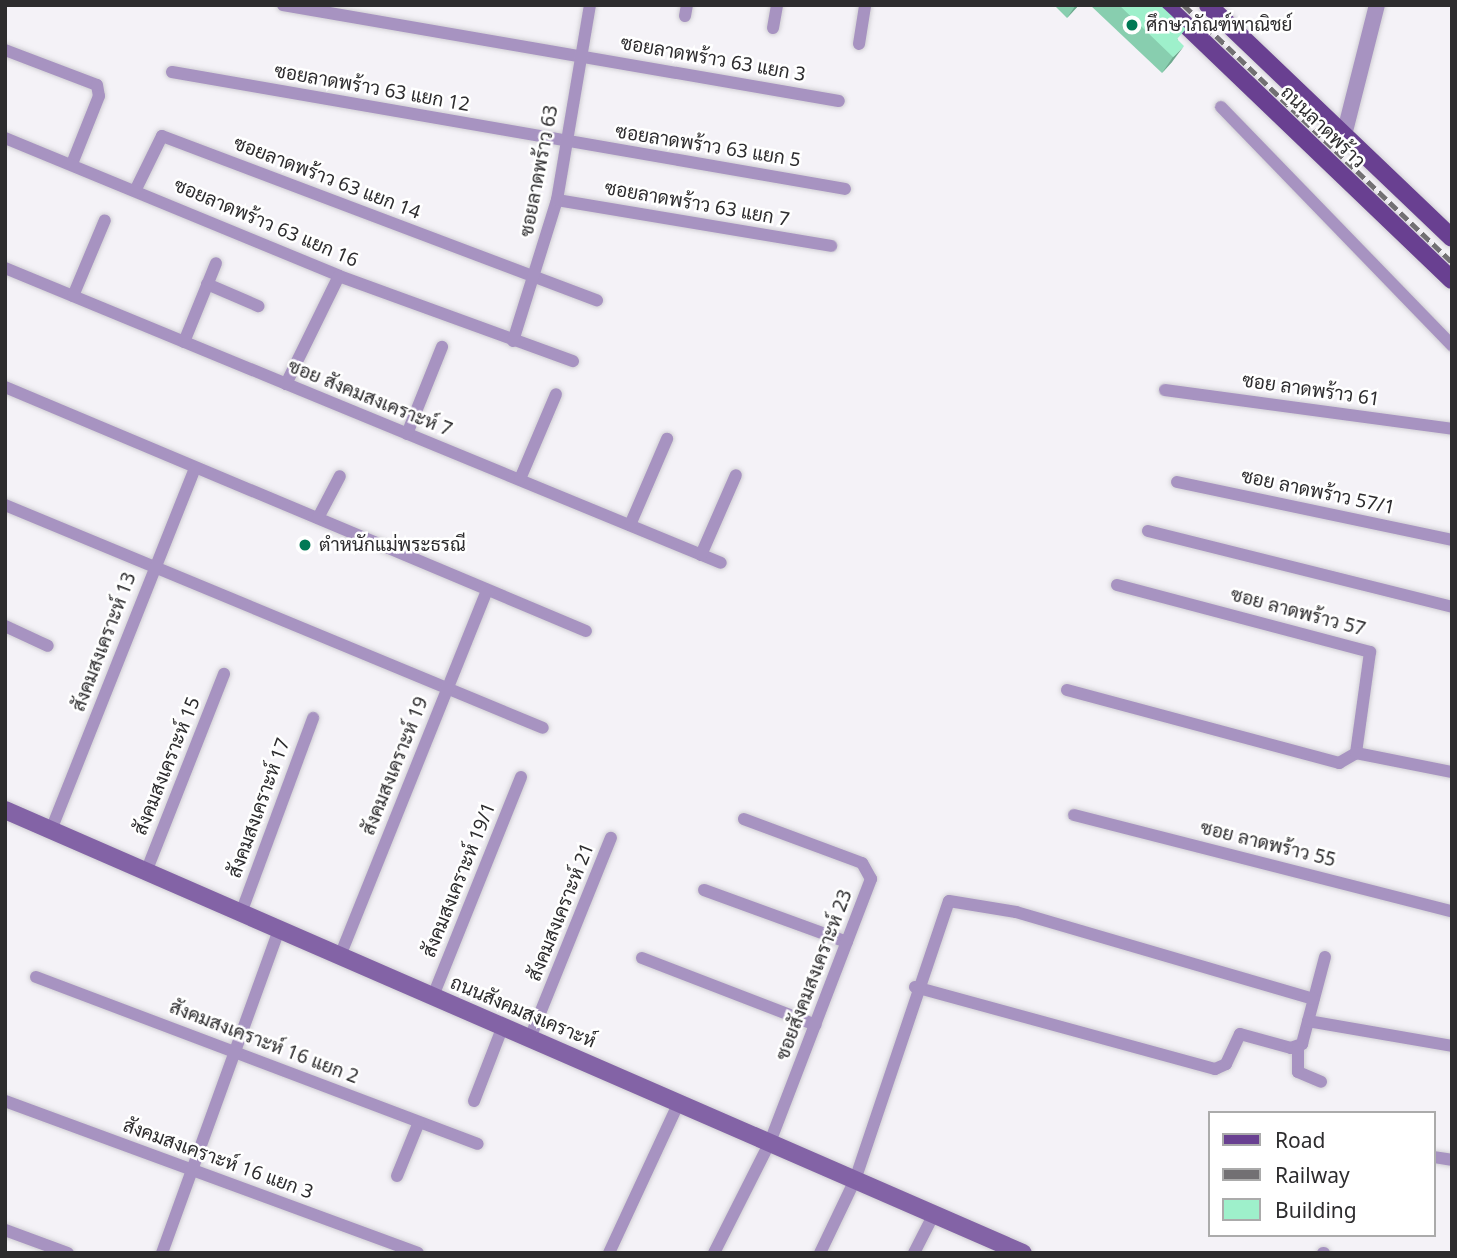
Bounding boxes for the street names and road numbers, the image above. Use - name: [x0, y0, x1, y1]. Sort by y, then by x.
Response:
- street label: ซอยลาดพร้าว 63 แยก 3: [619, 32, 807, 86]
- street label: ซอยลาดพร้าว 63 แยก 12: [272, 60, 472, 116]
- street label: ถนนลาดพร้าว: [1276, 81, 1370, 173]
- street label: ซอยลาดพร้าว 63: [515, 103, 563, 239]
- street label: ซอยลาดพร้าว 63 แยก 5: [614, 120, 802, 172]
- street label: ซอยลาดพร้าว 63 แยก 14: [230, 132, 424, 224]
- street label: ซอยลาดพร้าว 63 แยก 16: [170, 174, 362, 272]
- street label: ซอยลาดพร้าว 63 แยก 7: [603, 177, 791, 231]
- street label: ซอย สังคมสงเคราะห์ 7: [285, 355, 455, 441]
- street label: ซอย ลาดพร้าว 61: [1241, 369, 1381, 411]
- street label: ซอย ลาดพร้าว 57/1: [1239, 465, 1397, 519]
- street label: สังคมสงเคราะห์ 13: [67, 569, 141, 715]
- street label: ซอย ลาดพร้าว 57: [1228, 583, 1368, 641]
- street label: สังคมสงเคราะห์ 15: [129, 694, 205, 838]
- street label: สังคมสงเคราะห์ 19: [357, 694, 433, 838]
- street label: สังคมสงเคราะห์ 17: [223, 735, 295, 881]
- street label: สังคมสงเคราะห์ 19/1: [418, 799, 500, 961]
- street label: ซอย ลาดพร้าว 55: [1198, 816, 1338, 872]
- street label: สังคมสงเคราะห์ 21: [523, 840, 599, 984]
- street label: ซอยสังคมสงเคราะห์ 23: [771, 887, 857, 1063]
- street label: ถนนสังคมสงเคราะห์: [447, 971, 599, 1053]
- street label: สังคมสงเคราะห์ 16 แยก 2: [166, 995, 362, 1089]
- street label: สังคมสงเคราะห์ 16 แยก 3: [120, 1114, 316, 1204]

